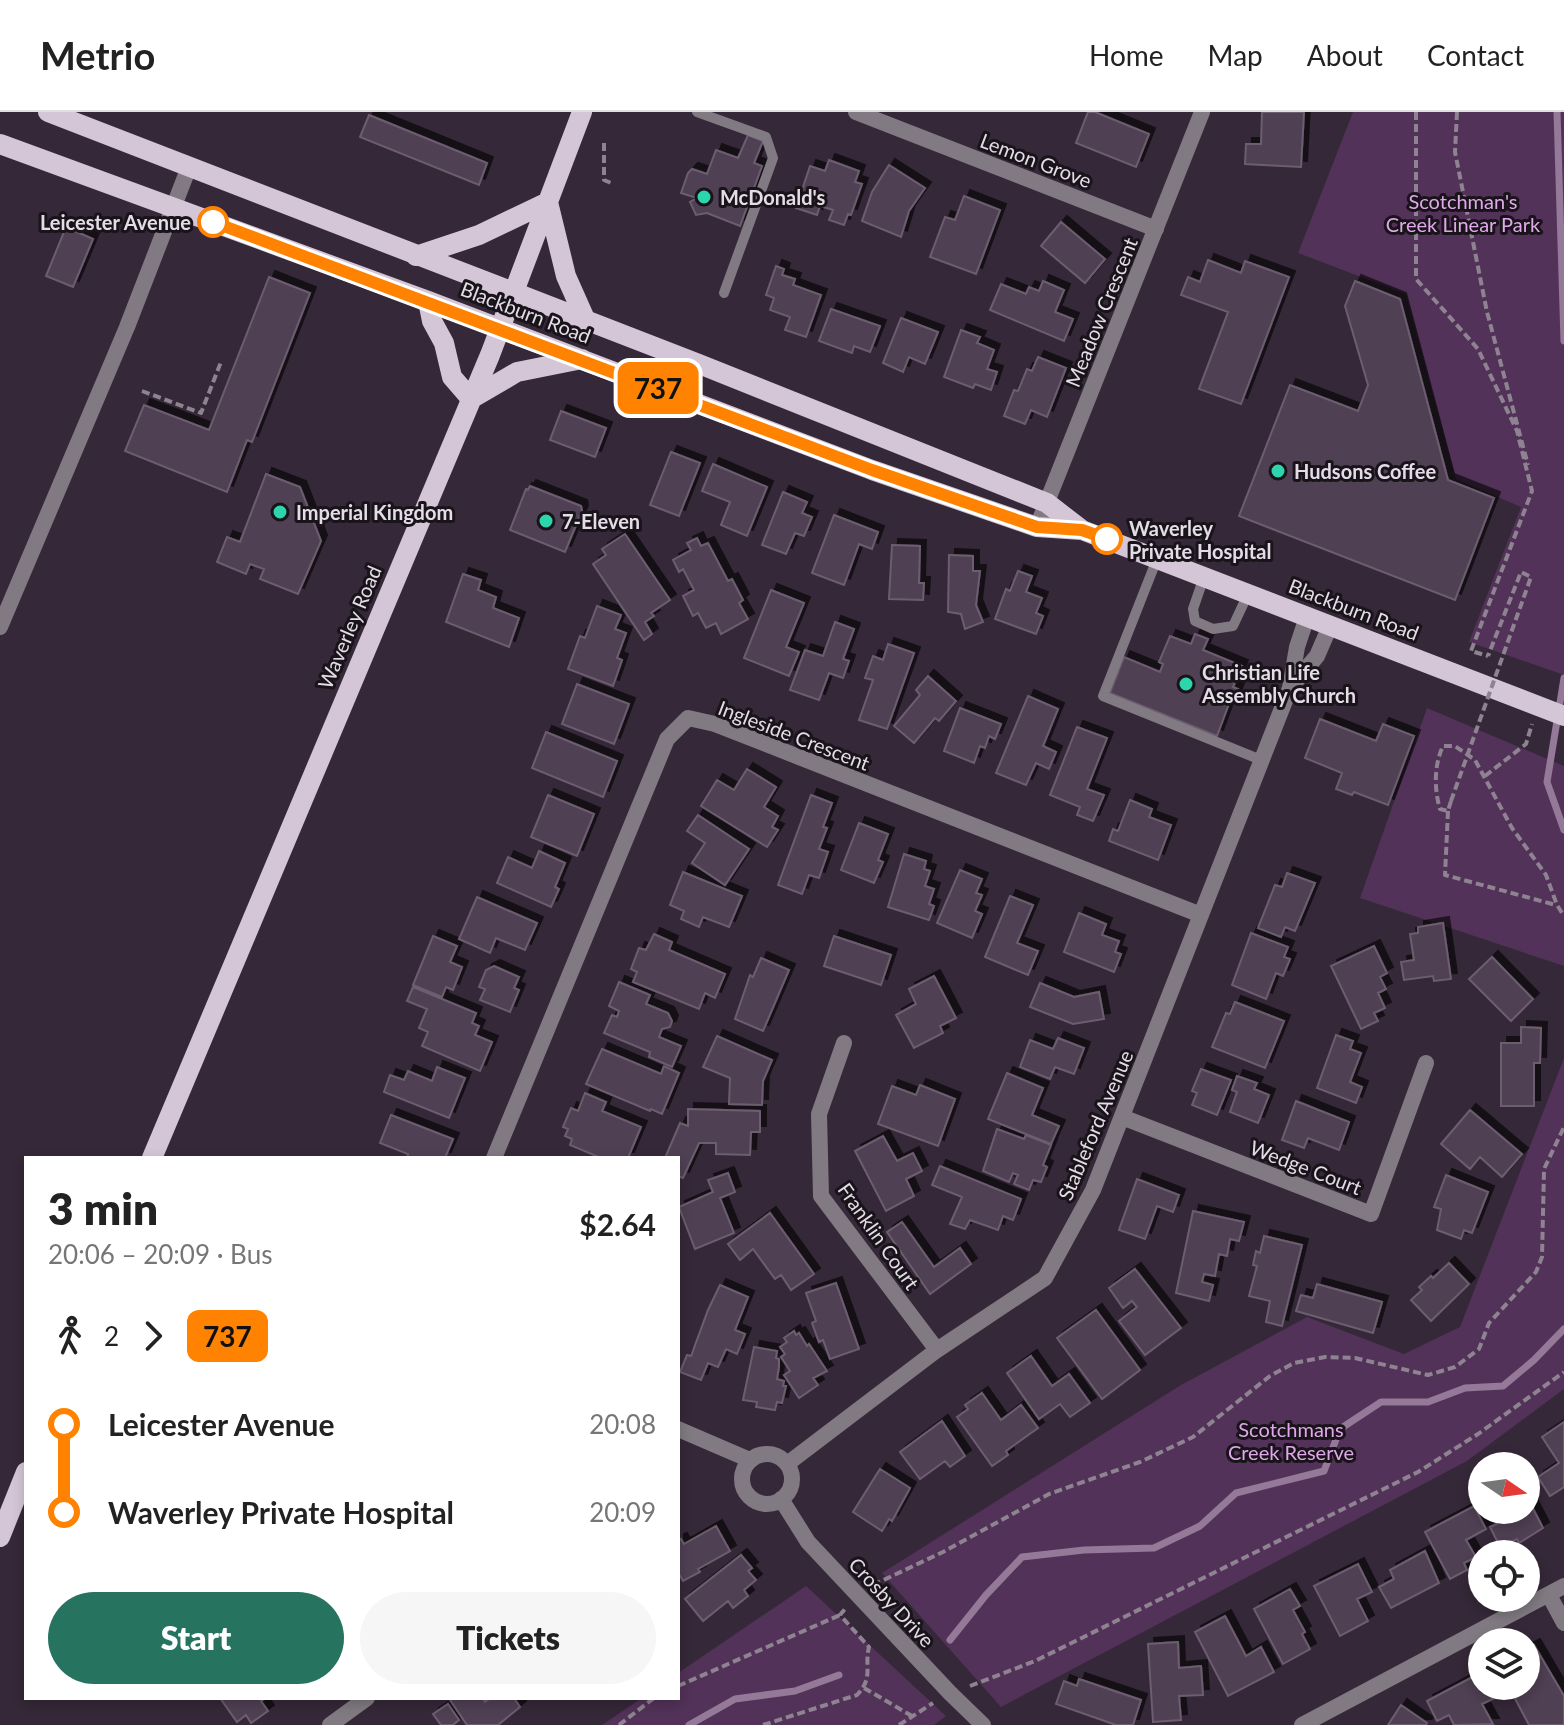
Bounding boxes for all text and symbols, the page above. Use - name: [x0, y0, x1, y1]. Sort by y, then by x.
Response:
- text: Metrio: [40, 32, 155, 78]
- text: Home: [1089, 38, 1164, 72]
- text: Map: [1208, 38, 1263, 72]
- text: About: [1307, 38, 1383, 72]
- text: Contact: [1427, 38, 1524, 72]
- street label: Lemon Grove: [977, 128, 1095, 192]
- place label: McDonald's: [720, 185, 825, 209]
- marker: McDonald's: [695, 188, 713, 206]
- park label: Scotchman's Creek Linear Park: [1386, 189, 1541, 236]
- marker: Leicester Avenue: [198, 207, 228, 237]
- place label: Leicester Avenue: [40, 210, 191, 234]
- street label: Meadow Crescent: [1060, 234, 1142, 390]
- street label: Blackburn Road: [458, 276, 594, 348]
- line badge: 737: [612, 362, 704, 414]
- text: 737: [634, 371, 682, 405]
- place label: Hudsons Coffee: [1294, 459, 1436, 483]
- marker: Hudsons Coffee: [1269, 462, 1287, 480]
- place label: Imperial Kingdom: [296, 500, 453, 524]
- marker: Imperial Kingdom: [271, 503, 289, 521]
- place label: 7-Eleven: [562, 509, 640, 533]
- marker: 7-Eleven: [537, 512, 555, 530]
- place label: Waverley Private Hospital: [1129, 516, 1271, 563]
- marker: Waverley Private Hospital: [1092, 524, 1122, 554]
- street label: Waverley Road: [312, 562, 386, 692]
- street label: Blackburn Road: [1286, 573, 1422, 645]
- place label: Christian Life Assembly Church: [1201, 660, 1356, 707]
- marker: Christian Life Assembly Church: [1177, 675, 1195, 693]
- street label: Ingleside Crescent: [715, 695, 873, 775]
- street label: Stableford Avenue: [1053, 1046, 1137, 1204]
- street label: Wedge Court: [1247, 1135, 1365, 1199]
- street label: Franklin Court: [833, 1178, 925, 1294]
- text: 3 min: [48, 1182, 158, 1234]
- text: $2.64: [579, 1206, 656, 1242]
- text: 20:06 – 20:09 · Bus: [48, 1238, 272, 1270]
- icon: walk: [48, 1314, 92, 1358]
- icon: forward: [131, 1314, 175, 1358]
- text: 737: [203, 1319, 252, 1353]
- text: 2: [104, 1320, 119, 1352]
- text: Leicester Avenue: [108, 1406, 335, 1442]
- text: 20:08: [589, 1408, 656, 1440]
- park label: Scotchmans Creek Reserve: [1228, 1417, 1354, 1464]
- north arrow: [1468, 1452, 1540, 1524]
- map controls: [1468, 1452, 1540, 1700]
- text: Waverley Private Hospital: [108, 1494, 454, 1530]
- text: 20:09: [589, 1496, 656, 1528]
- button: locate: [1468, 1540, 1540, 1612]
- street label: Crosby Drive: [844, 1552, 940, 1652]
- button: Start: [48, 1592, 344, 1684]
- button: Tickets: [360, 1592, 656, 1684]
- button: layers: [1468, 1628, 1540, 1700]

